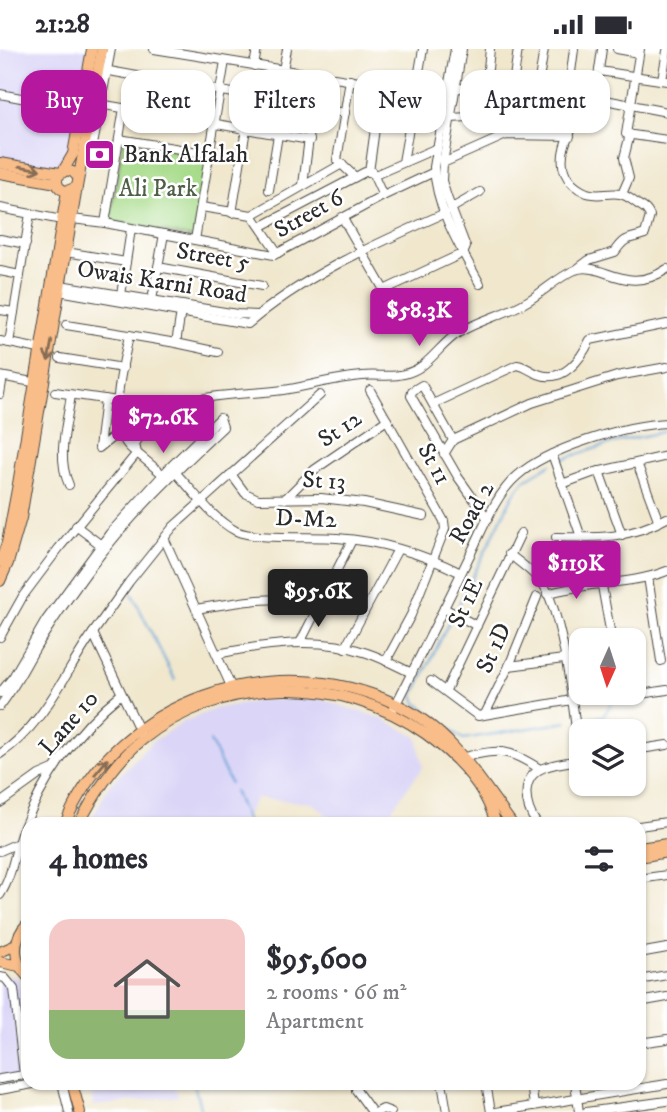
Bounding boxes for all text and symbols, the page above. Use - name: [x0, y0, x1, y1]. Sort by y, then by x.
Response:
- text: 21:28: [35, 8, 90, 41]
- chip: Buy: [21, 70, 107, 133]
- chip: Rent: [121, 70, 215, 133]
- chip: Filters: [229, 70, 340, 133]
- chip: New: [354, 70, 446, 133]
- chip: Apartment: [460, 70, 610, 133]
- bank icon: Bank Alfalah: [83, 138, 117, 172]
- place label: Bank Alfalah: [123, 140, 249, 170]
- one-way arrow: [18, 162, 41, 175]
- park label: Ali Park: [119, 174, 197, 204]
- street label: Street 6: [269, 182, 350, 245]
- street label: Street 5: [174, 236, 252, 278]
- street label: Owais Karni Road: [75, 254, 249, 310]
- pin: $58.3K: [362, 289, 476, 348]
- text: $58.3K: [386, 296, 452, 325]
- one-way arrow: [43, 339, 56, 362]
- pin: $72.6K: [106, 395, 220, 455]
- text: $72.6K: [128, 403, 198, 432]
- street label: St 12: [313, 404, 368, 454]
- street label: St 11: [410, 438, 458, 490]
- street label: St 13: [302, 465, 346, 497]
- street label: Road 2: [443, 476, 501, 549]
- street label: D-M2: [275, 503, 337, 535]
- pin: $119K: [527, 541, 625, 601]
- text: $119K: [547, 549, 605, 578]
- pin: $95.6K: [261, 569, 375, 629]
- street label: St 1E: [442, 573, 490, 633]
- text: $95.6K: [284, 577, 352, 606]
- street label: St 1D: [470, 618, 518, 678]
- north arrow: [569, 628, 646, 705]
- map controls: [569, 628, 646, 796]
- street label: Lane 10: [33, 684, 105, 762]
- button: layers: [569, 719, 646, 796]
- one-way arrow: [93, 758, 109, 776]
- icon: filters: [580, 840, 618, 878]
- text: 4 homes: [49, 841, 148, 878]
- text: $95,600: [266, 941, 367, 978]
- icon: home: [105, 947, 189, 1031]
- text: 2 rooms · 66 m²: [266, 978, 406, 1007]
- text: Apartment: [266, 1007, 364, 1036]

